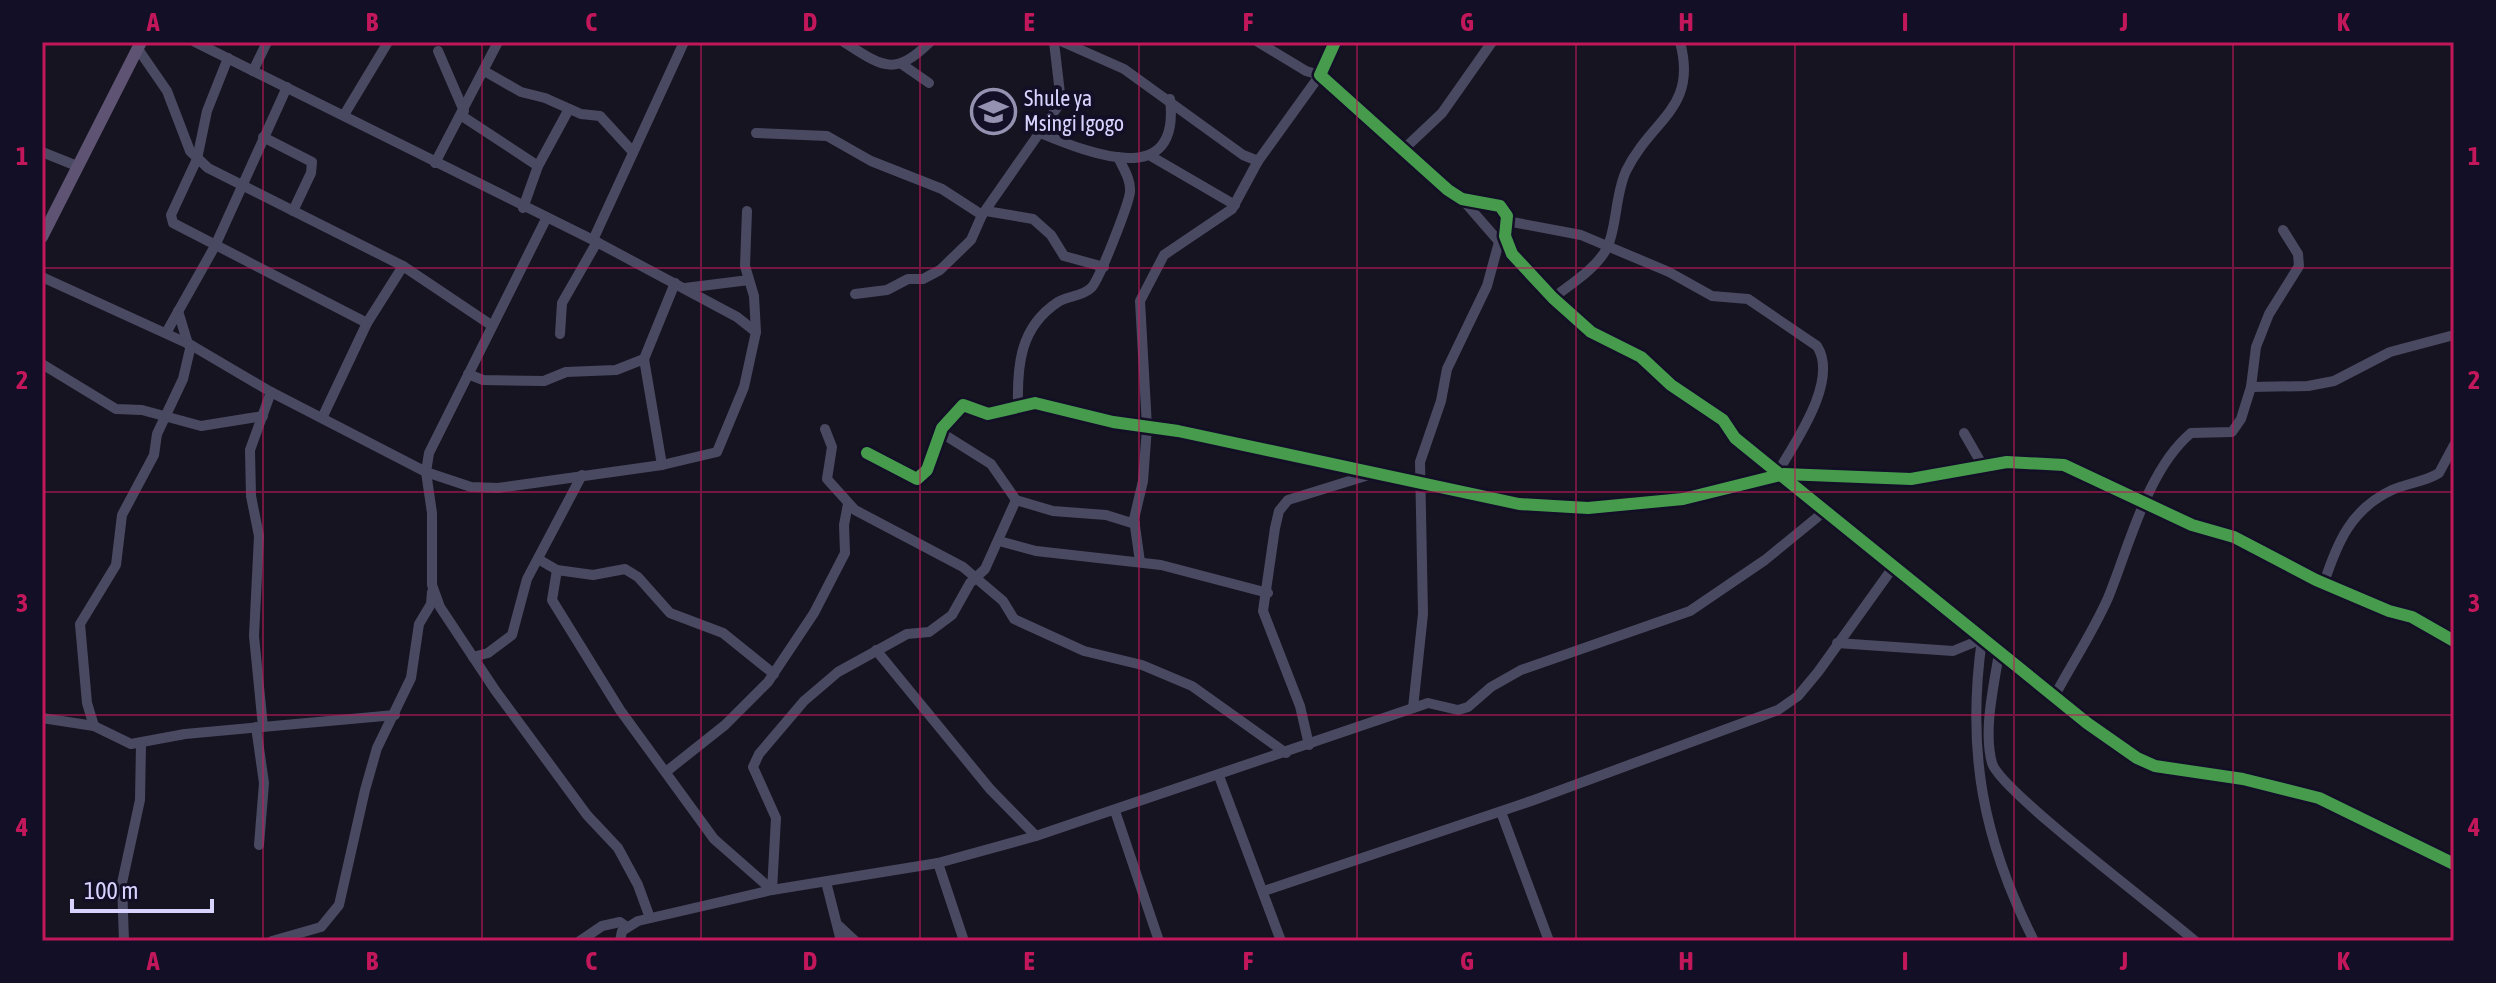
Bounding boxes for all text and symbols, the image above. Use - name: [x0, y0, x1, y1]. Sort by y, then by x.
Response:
- text: A: [146, 7, 160, 37]
- text: B: [366, 7, 379, 37]
- text: C: [585, 7, 597, 37]
- text: D: [803, 7, 817, 37]
- text: E: [1023, 7, 1035, 37]
- text: F: [1243, 7, 1254, 37]
- text: G: [1460, 7, 1474, 37]
- text: H: [1678, 7, 1694, 37]
- text: I: [1902, 7, 1908, 37]
- text: J: [2119, 7, 2128, 37]
- text: K: [2337, 7, 2350, 37]
- place label: Shule ya Msingi Igogo: [1024, 85, 1124, 136]
- school or university icon: Shule ya Msingi Igogo: [969, 87, 1017, 135]
- text: 1: [16, 141, 28, 171]
- text: 1: [2468, 141, 2480, 171]
- text: 2: [16, 365, 28, 395]
- text: 2: [2468, 365, 2480, 395]
- text: 3: [16, 588, 28, 618]
- text: 3: [2468, 588, 2480, 618]
- text: 4: [15, 812, 28, 842]
- text: 4: [2467, 812, 2480, 842]
- scale bar: [72, 863, 212, 913]
- text: 100 m: [84, 877, 138, 904]
- text: A: [146, 946, 160, 976]
- text: B: [366, 946, 379, 976]
- text: C: [585, 946, 597, 976]
- text: D: [803, 946, 817, 976]
- text: E: [1023, 946, 1035, 976]
- text: F: [1243, 946, 1254, 976]
- text: G: [1460, 946, 1474, 976]
- text: H: [1678, 946, 1694, 976]
- text: I: [1902, 946, 1908, 976]
- text: J: [2119, 946, 2128, 976]
- text: K: [2337, 946, 2350, 976]

